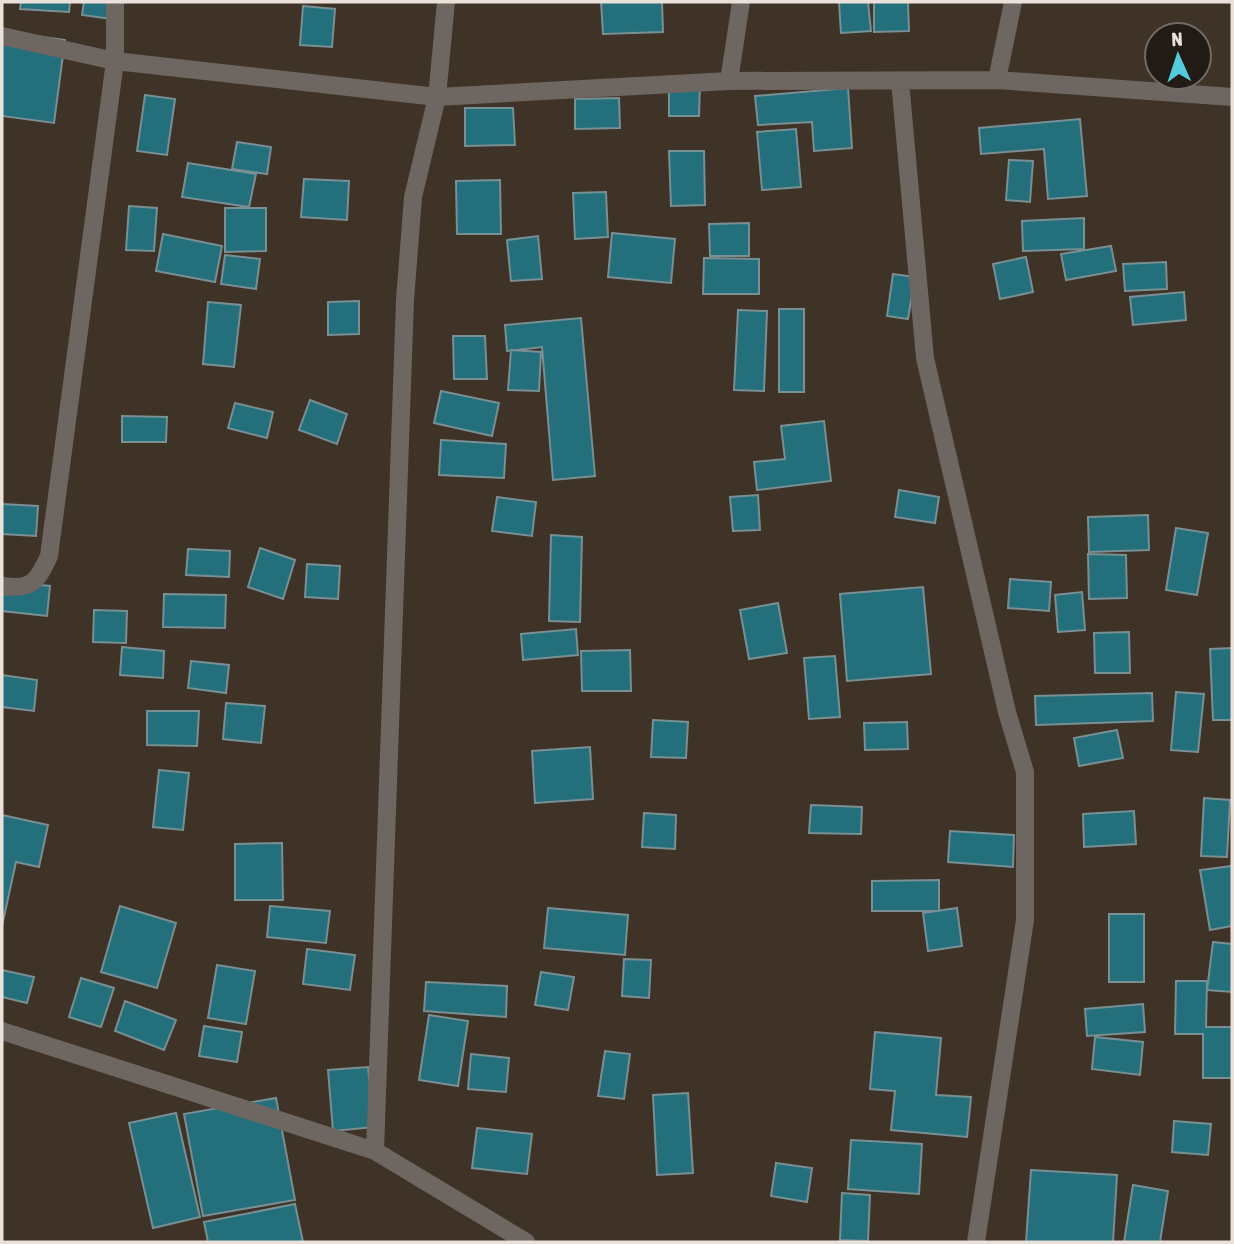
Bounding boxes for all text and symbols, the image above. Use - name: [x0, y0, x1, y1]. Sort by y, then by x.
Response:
- north arrow: [1143, 21, 1213, 91]
- text: N: [1171, 28, 1183, 50]

